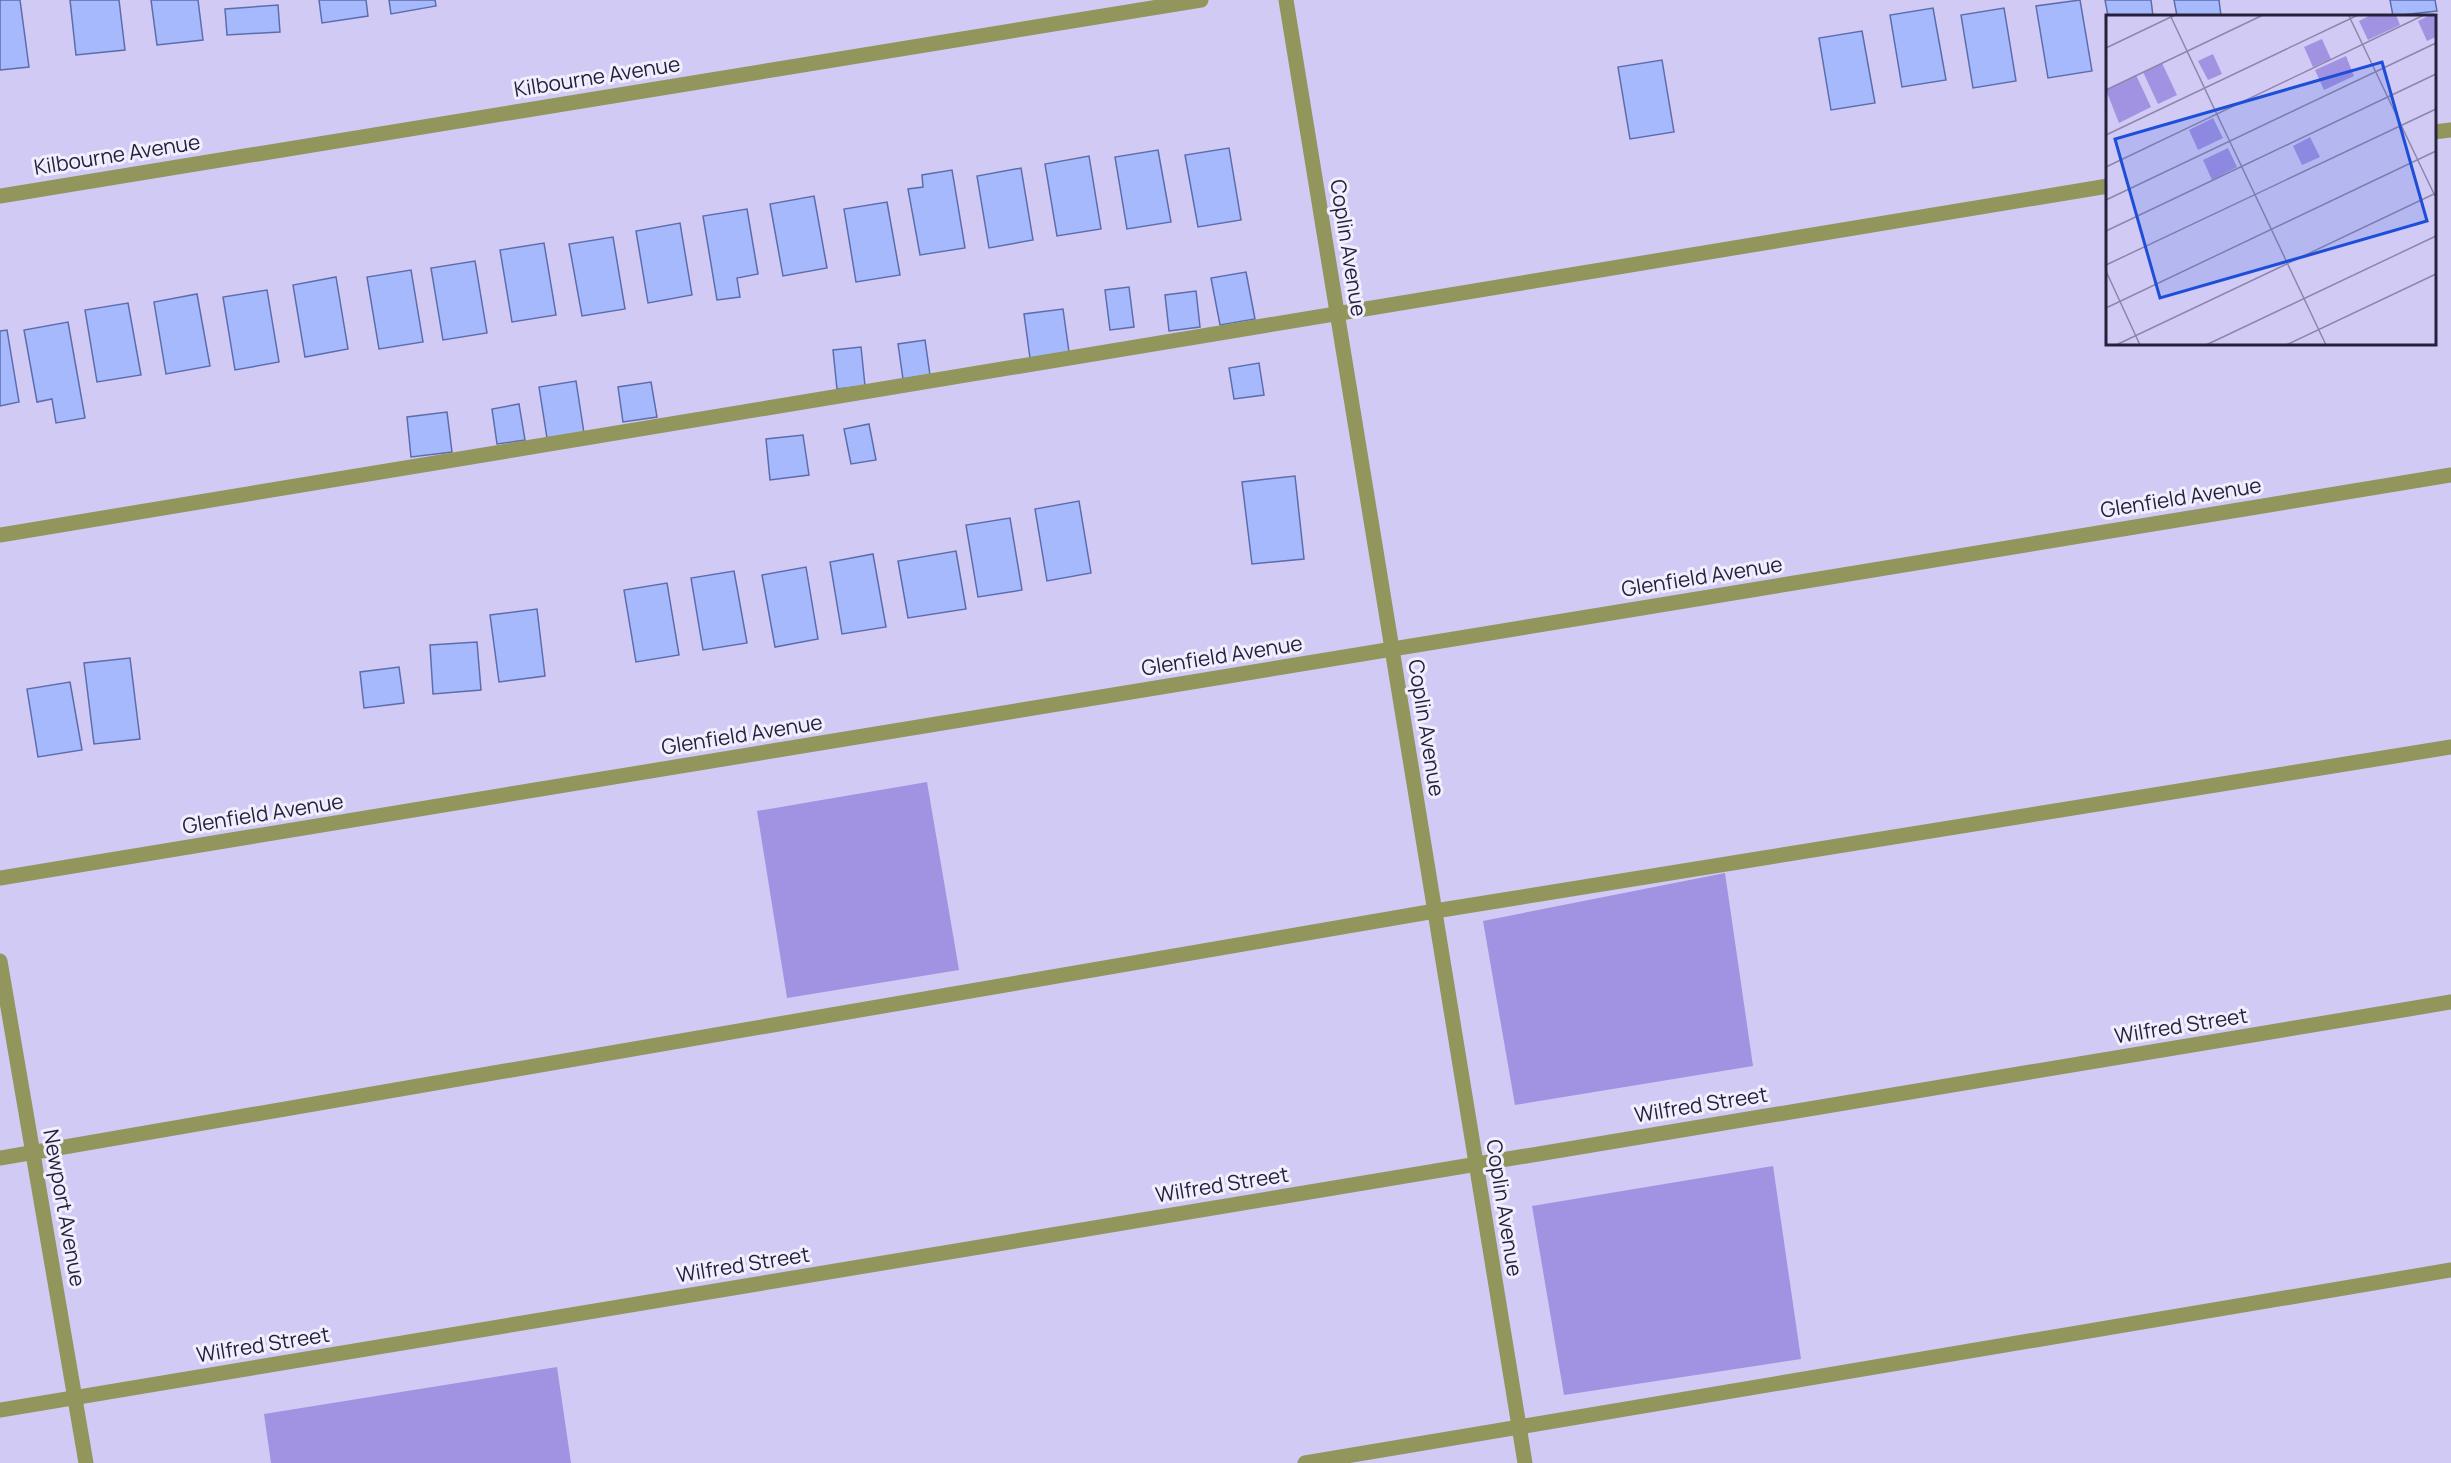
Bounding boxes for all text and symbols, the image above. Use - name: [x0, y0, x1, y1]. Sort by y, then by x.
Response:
- inset map: [2106, 15, 2436, 345]
- street label: Kilbourne Avenue: [512, 49, 682, 103]
- street label: Kilbourne Avenue: [32, 127, 202, 181]
- street label: Coplin Avenue: [1324, 177, 1374, 318]
- street label: Glenfield Avenue: [2098, 470, 2263, 524]
- street label: Glenfield Avenue: [1619, 549, 1784, 603]
- street label: Glenfield Avenue: [1139, 628, 1304, 682]
- street label: Coplin Avenue: [1402, 657, 1452, 798]
- street label: Glenfield Avenue: [659, 707, 824, 761]
- street label: Glenfield Avenue: [180, 786, 345, 840]
- street label: Wilfred Street: [2112, 1001, 2249, 1049]
- street label: Wilfred Street: [1632, 1080, 1769, 1128]
- street label: Newport Avenue: [37, 1127, 93, 1289]
- street label: Coplin Avenue: [1480, 1137, 1530, 1278]
- street label: Wilfred Street: [1153, 1160, 1290, 1208]
- street label: Wilfred Street: [674, 1240, 811, 1288]
- street label: Wilfred Street: [194, 1320, 331, 1368]

